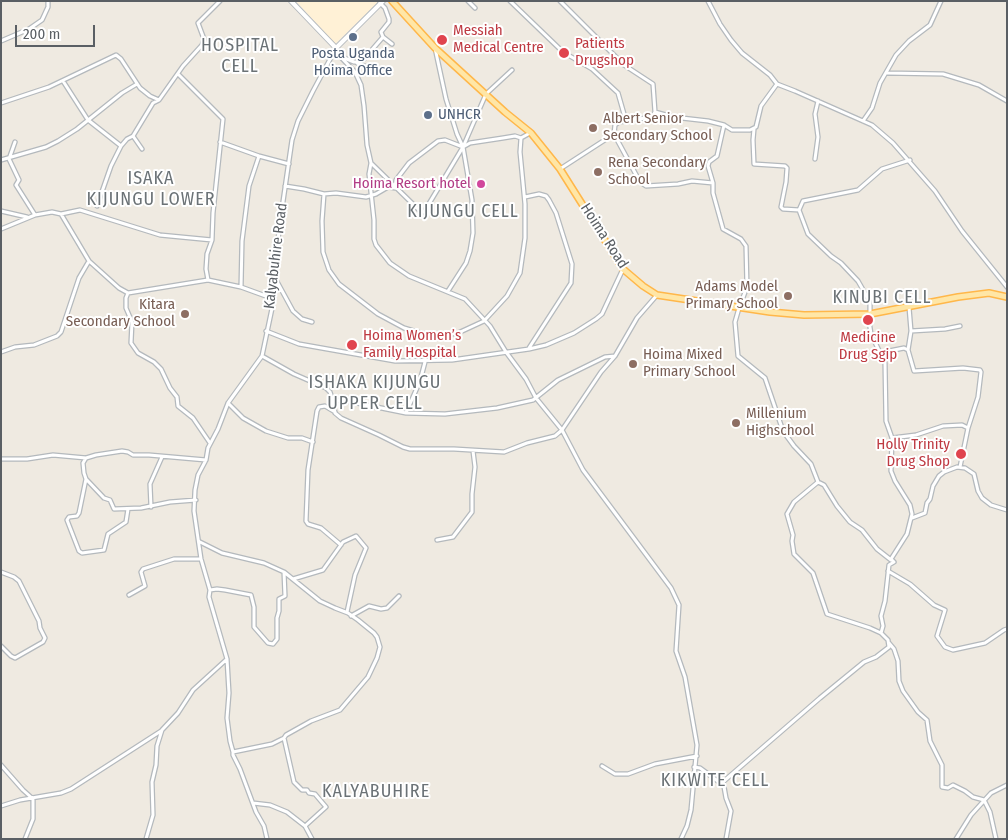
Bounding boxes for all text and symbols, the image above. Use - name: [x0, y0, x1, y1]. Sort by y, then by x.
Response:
- scale bar: [18, 15, 98, 47]
- place label: Messiah Medical Centre: [453, 22, 544, 57]
- text: 200 m: [23, 25, 60, 43]
- marker: Posta Uganda Hoima Office: [347, 31, 359, 43]
- marker: Messiah Medical Centre: [435, 33, 449, 47]
- district label: HOSPITAL CELL: [200, 35, 280, 78]
- place label: Patients Drugshop: [575, 35, 634, 70]
- place label: Posta Uganda Hoima Office: [311, 45, 395, 80]
- marker: Patients Drugshop: [557, 46, 571, 60]
- place label: UNHCR: [438, 106, 481, 124]
- marker: UNHCR: [422, 109, 434, 121]
- place label: Albert Senior Secondary School: [603, 110, 712, 145]
- marker: Albert Senior Secondary School: [587, 122, 599, 134]
- place label: Rena Secondary School: [608, 154, 706, 189]
- marker: Rena Secondary School: [592, 166, 604, 178]
- district label: ISAKA KIJUNGU LOWER: [85, 168, 217, 210]
- place label: Hoima Resort hotel: [353, 175, 471, 193]
- marker: Hoima Resort hotel: [475, 178, 487, 190]
- street label: Hoima Road: [576, 200, 632, 272]
- district label: KIJUNGU CELL: [406, 201, 520, 223]
- street label: Kalyabuhire Road: [261, 202, 291, 310]
- place label: Adams Model Primary School: [686, 278, 778, 313]
- district label: KINUBI CELL: [831, 287, 933, 309]
- marker: Adams Model Primary School: [782, 290, 794, 302]
- place label: Kitara Secondary School: [66, 296, 175, 331]
- marker: Kitara Secondary School: [179, 308, 191, 320]
- marker: Medicine Drug Sgip: [861, 313, 875, 327]
- place label: Hoima Women’s Family Hospital: [363, 327, 461, 362]
- place label: Medicine Drug Sgip: [839, 329, 897, 364]
- marker: Hoima Women’s Family Hospital: [345, 338, 359, 352]
- place label: Hoima Mixed Primary School: [643, 346, 735, 381]
- marker: Hoima Mixed Primary School: [627, 358, 639, 370]
- district label: ISHAKA KIJUNGU UPPER CELL: [307, 372, 443, 414]
- place label: Millenium Highschool: [746, 405, 814, 440]
- marker: Millenium Highschool: [730, 417, 742, 429]
- place label: Holly Trinity Drug Shop: [876, 436, 950, 471]
- marker: Holly Trinity Drug Shop: [954, 447, 968, 461]
- district label: KIKWITE CELL: [659, 770, 771, 792]
- district label: KALYABUHIRE: [321, 781, 431, 803]

